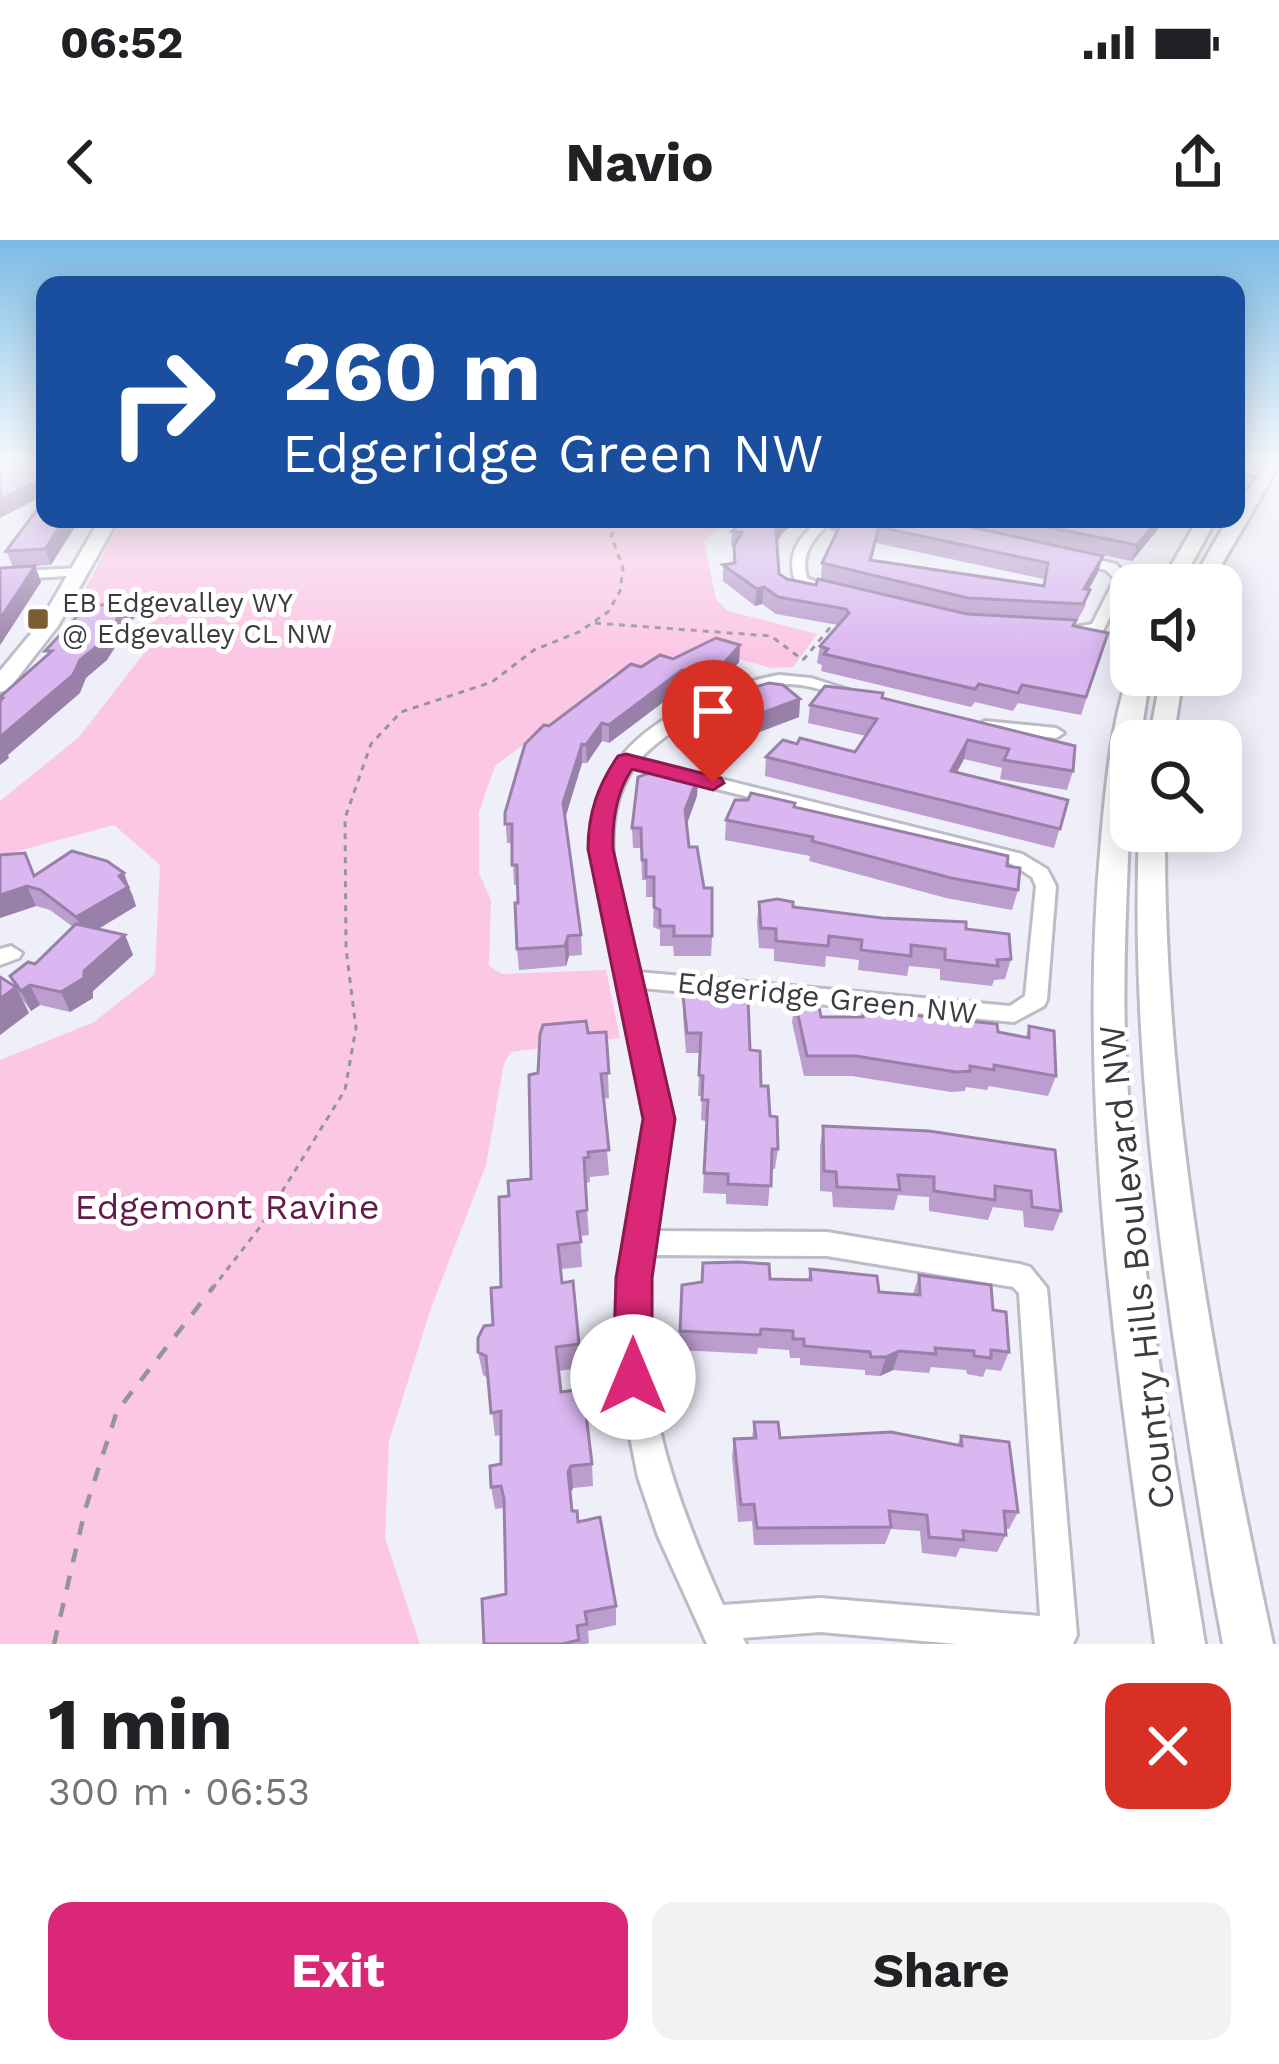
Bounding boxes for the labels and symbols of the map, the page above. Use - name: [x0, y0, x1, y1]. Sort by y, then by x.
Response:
- place label: EB Edgevalley WY @ Edgevalley CL NW: [62, 587, 332, 650]
- marker: EB Edgevalley WY @ Edgevalley CL NW: [25, 606, 51, 632]
- pin: [662, 660, 764, 783]
- street label: Edgeridge Green NW: [676, 964, 979, 1031]
- street label: Country Hills Boulevard NW: [1091, 1023, 1183, 1511]
- park label: Edgemont Ravine: [74, 1186, 380, 1228]
- position arrow: [570, 1314, 696, 1440]

